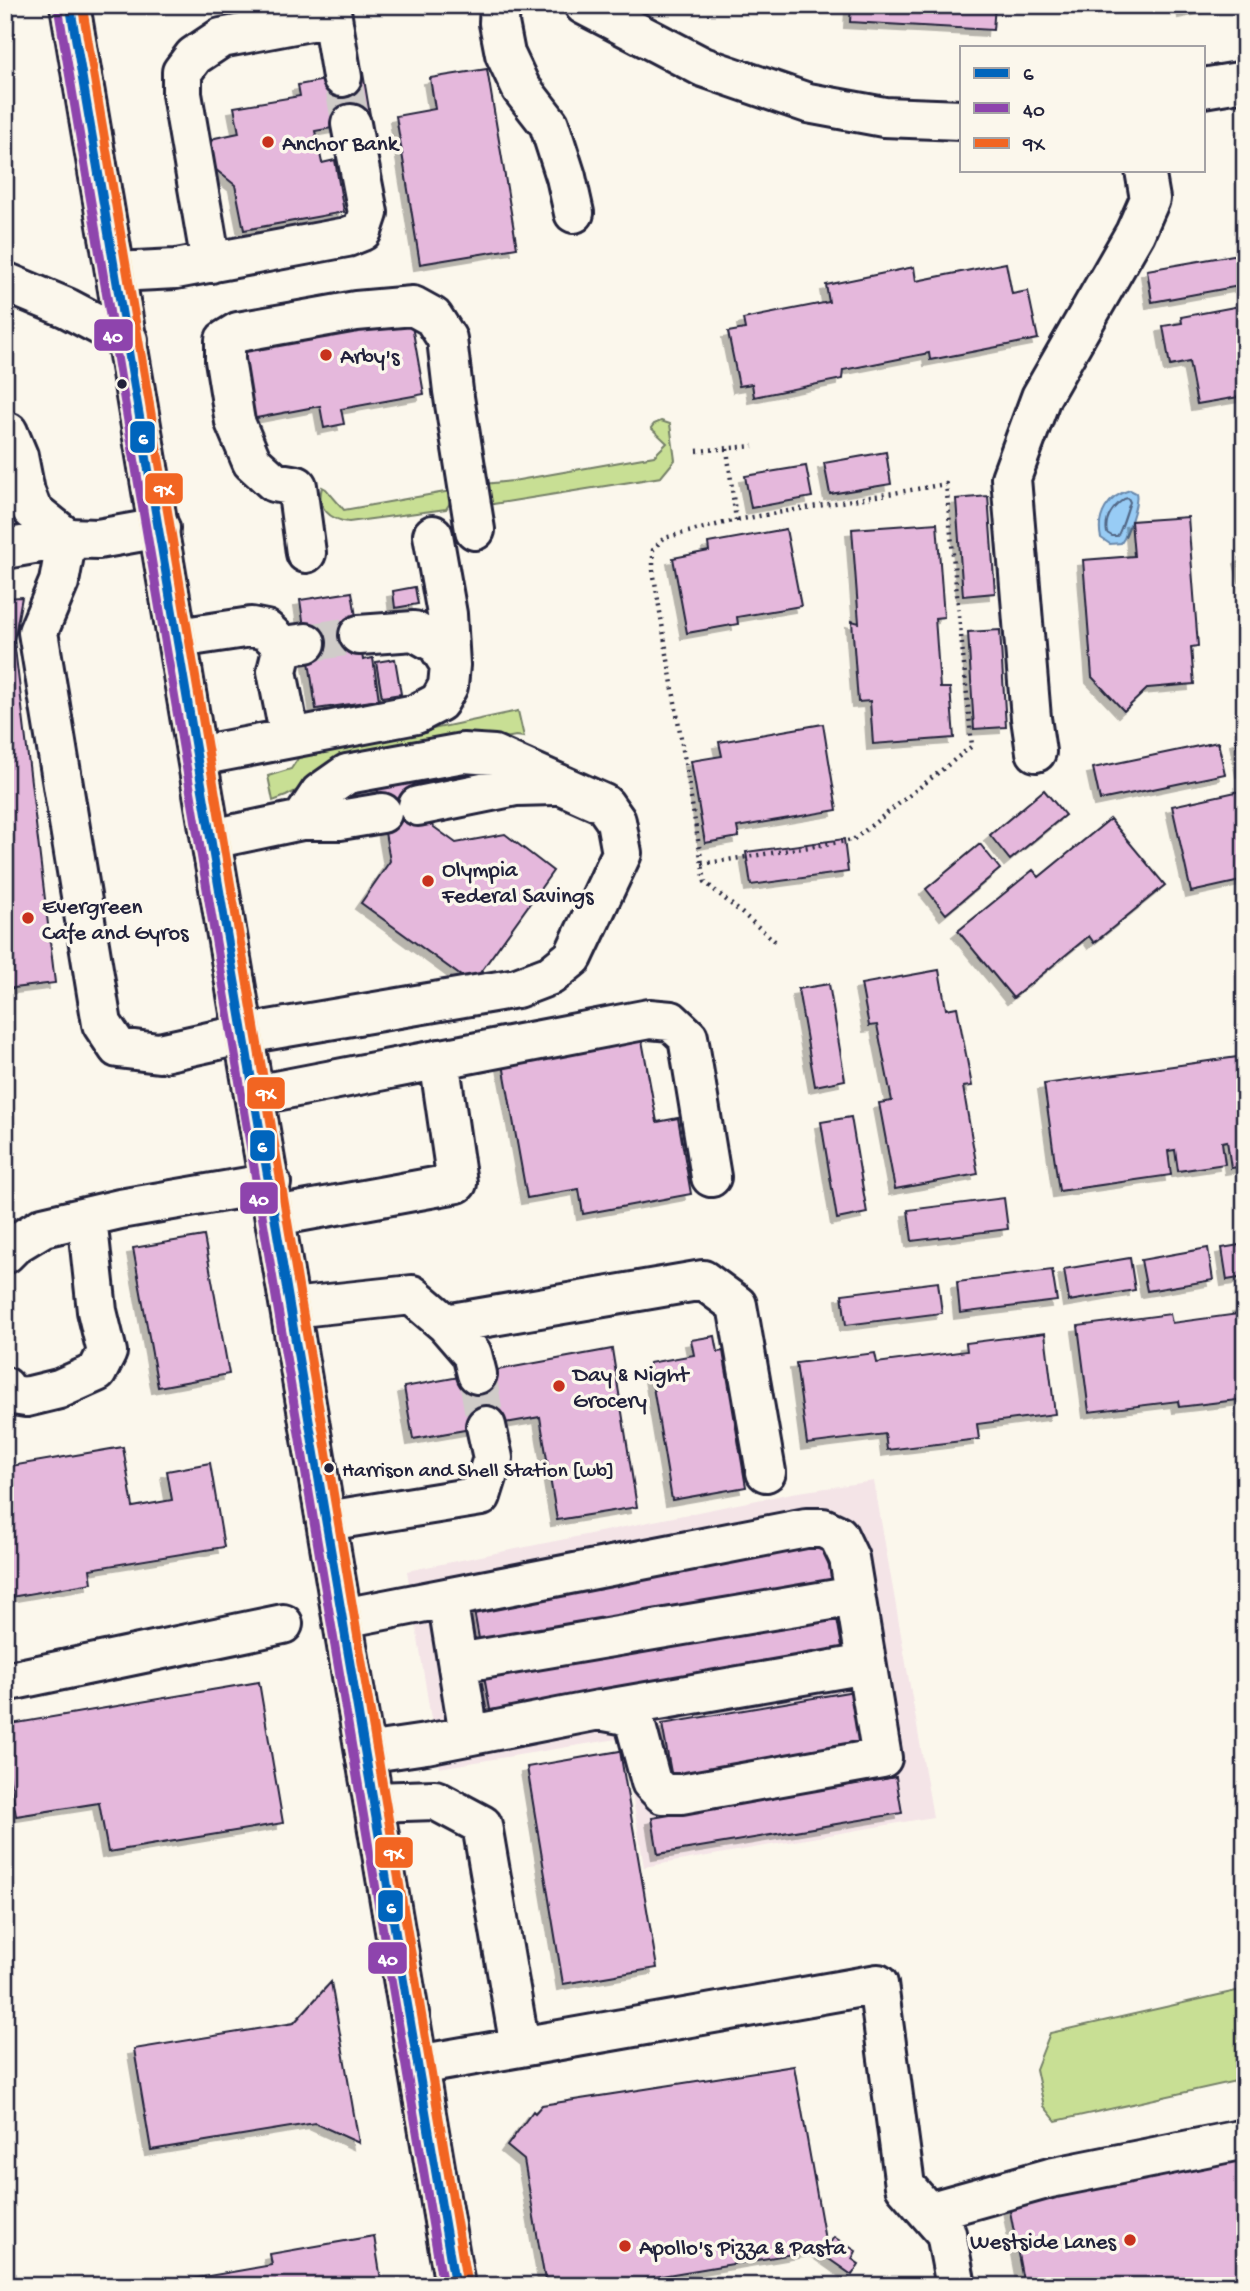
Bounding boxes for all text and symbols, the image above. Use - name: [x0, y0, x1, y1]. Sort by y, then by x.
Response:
- legend: [960, 46, 1204, 172]
- text: 6: [1023, 64, 1034, 89]
- text: 40: [1023, 100, 1045, 125]
- place label: Anchor Bank: [282, 132, 401, 159]
- marker: Anchor Bank: [260, 134, 276, 150]
- text: 9X: [1022, 134, 1046, 159]
- line badge: 40: [93, 318, 134, 352]
- text: 40: [102, 327, 123, 350]
- place label: Arby's: [340, 345, 400, 372]
- marker: Arby's: [318, 347, 334, 363]
- unlabelled marker: [115, 377, 129, 391]
- line badge: 6: [129, 420, 156, 454]
- text: 6: [138, 429, 148, 452]
- line badge: 9X: [144, 472, 184, 505]
- text: 9X: [153, 480, 176, 503]
- place label: Olympia Federal Savings: [441, 858, 594, 911]
- marker: Olympia Federal Savings: [420, 873, 436, 889]
- place label: Evergreen Cafe and Gyros: [42, 895, 189, 948]
- marker: Evergreen Cafe and Gyros: [20, 910, 36, 926]
- line badge: 9X: [246, 1076, 286, 1110]
- text: 9X: [255, 1084, 278, 1107]
- line badge: 6: [249, 1129, 276, 1162]
- text: 6: [257, 1137, 267, 1160]
- line badge: 40: [239, 1181, 279, 1215]
- text: 40: [248, 1190, 269, 1213]
- place label: Day & Night Grocery: [571, 1363, 690, 1416]
- marker: Day & Night Grocery: [551, 1378, 567, 1394]
- place label: Harrison and Shell Station [wb]: [342, 1460, 614, 1485]
- marker: Harrison and Shell Station [wb]: [322, 1461, 336, 1475]
- line badge: 9X: [374, 1836, 414, 1869]
- text: 9X: [383, 1844, 406, 1867]
- line badge: 6: [377, 1889, 404, 1923]
- text: 6: [386, 1898, 396, 1921]
- line badge: 40: [367, 1941, 408, 1975]
- text: 40: [377, 1950, 398, 1973]
- place label: Westside Lanes: [970, 2230, 1117, 2257]
- marker: Westside Lanes: [1122, 2232, 1138, 2248]
- place label: Apollo's Pizza & Pasta: [639, 2236, 847, 2263]
- marker: Apollo's Pizza & Pasta: [617, 2238, 633, 2254]

